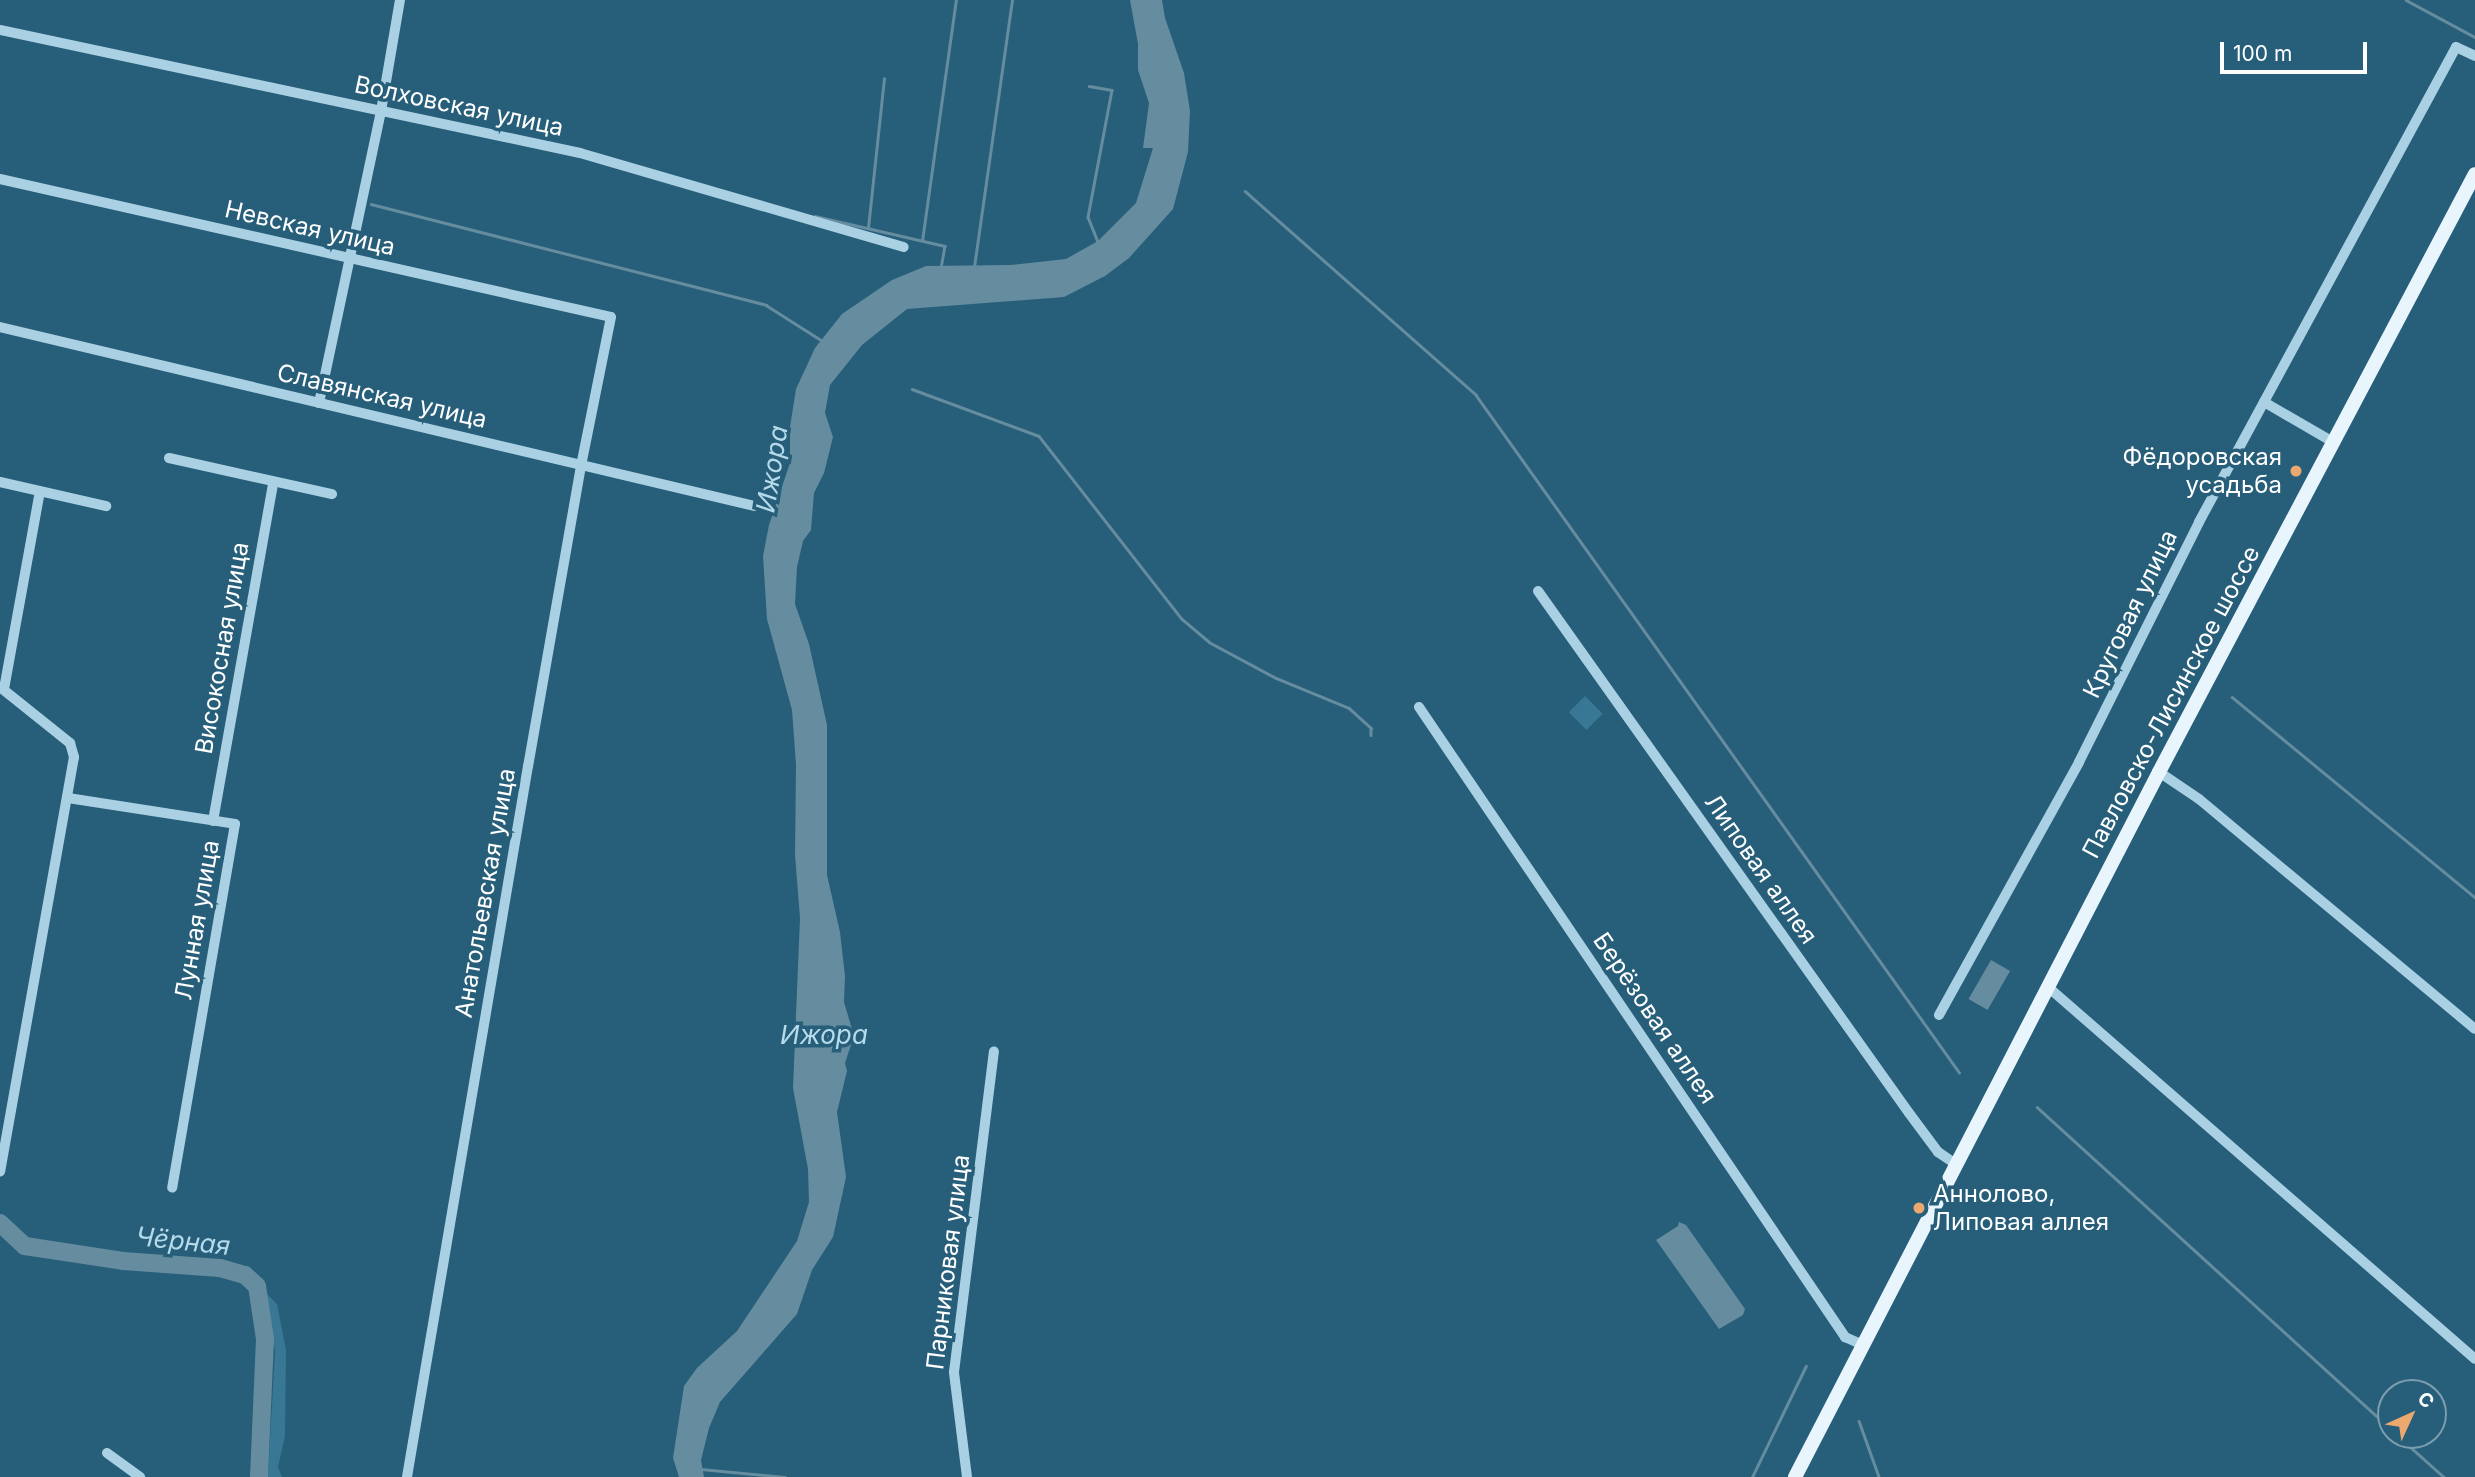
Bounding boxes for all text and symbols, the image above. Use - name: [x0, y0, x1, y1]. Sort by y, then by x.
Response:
- scale bar: [2223, 28, 2370, 72]
- text: 100 m: [2233, 41, 2292, 66]
- street label: Волховская улица: [352, 70, 566, 142]
- street label: Невская улица: [222, 194, 398, 262]
- street label: Славянская улица: [274, 358, 490, 434]
- water label: Ижора: [750, 423, 794, 515]
- place label: Фёдоровская усадьба: [2123, 443, 2282, 499]
- marker: Фёдоровская усадьба: [2288, 463, 2304, 479]
- street label: Круговая улица: [2077, 525, 2183, 703]
- street label: Високосная улица: [189, 540, 255, 756]
- street label: Павловско-Лисинское шоссе: [2076, 541, 2266, 863]
- street label: Анатольевская улица: [449, 766, 521, 1020]
- street label: Липовая аллея: [1699, 789, 1823, 949]
- street label: Лунная улица: [169, 838, 225, 1002]
- street label: Берёзовая аллея: [1587, 927, 1723, 1109]
- water label: Ижора: [780, 1019, 868, 1051]
- street label: Парниковая улица: [921, 1153, 975, 1371]
- place label: Аннолово, Липовая аллея: [1933, 1180, 2109, 1236]
- marker: Аннолово, Липовая аллея: [1911, 1200, 1927, 1216]
- water label: Чёрная: [134, 1221, 232, 1261]
- north arrow: [2377, 1379, 2447, 1449]
- text: С: [2413, 1387, 2439, 1413]

